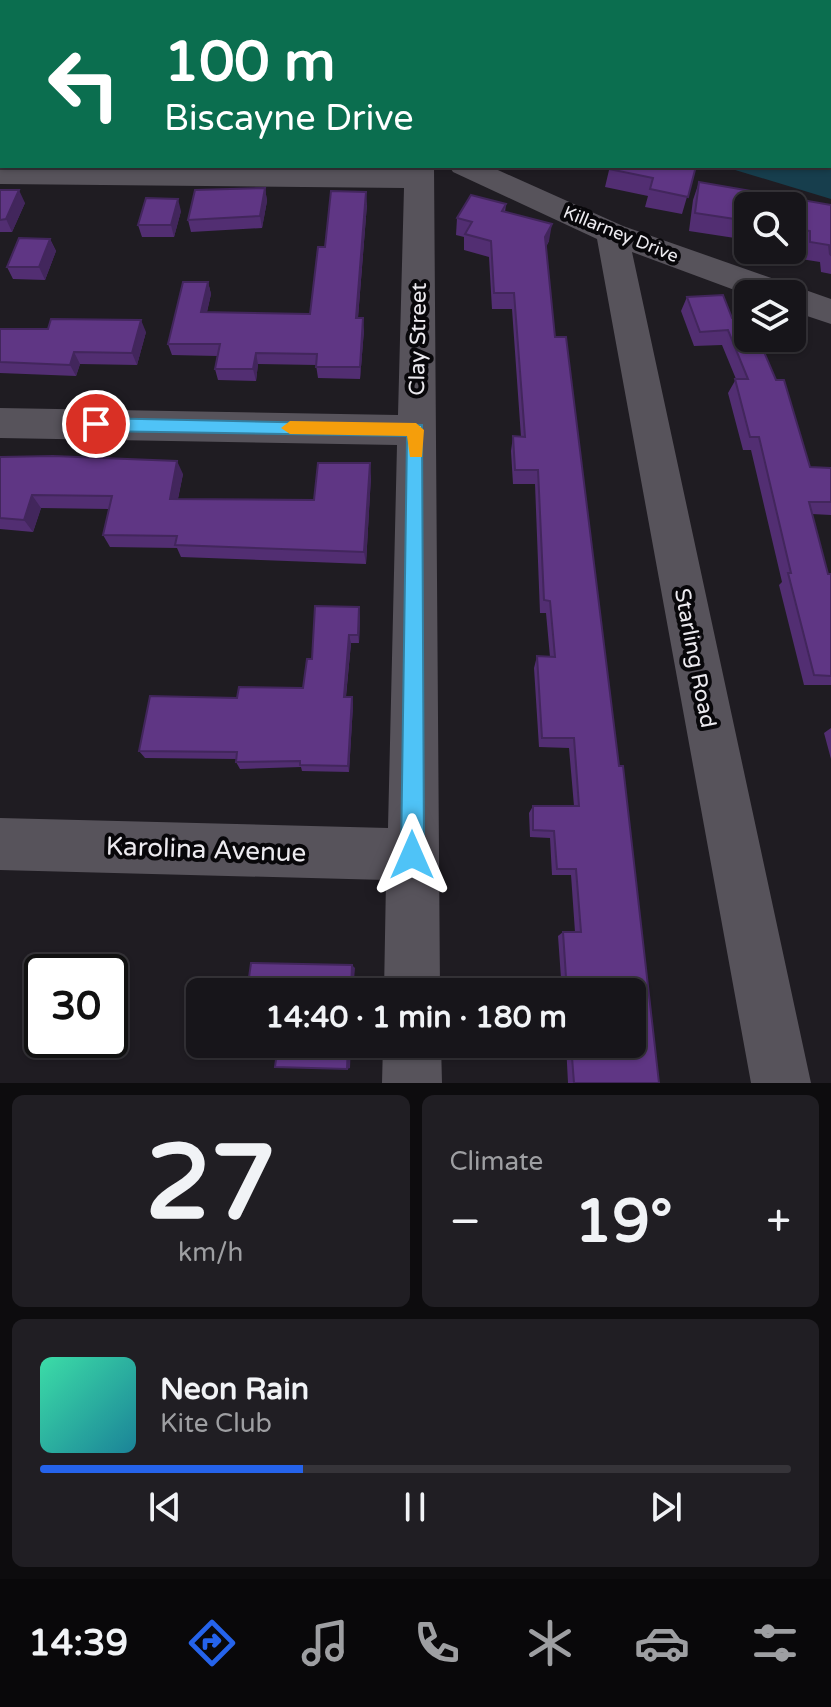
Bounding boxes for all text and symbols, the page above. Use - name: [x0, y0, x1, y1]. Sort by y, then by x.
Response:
- text: 100 m: [164, 29, 335, 96]
- icon: left: [32, 32, 136, 136]
- text: Biscayne Drive: [164, 97, 414, 140]
- map controls: [734, 192, 806, 352]
- button: search: [734, 192, 806, 264]
- street label: Killarney Drive: [560, 201, 682, 267]
- button: layers: [734, 280, 806, 352]
- street label: Clay Street: [404, 282, 432, 396]
- pin: [62, 390, 130, 458]
- icon: arrive: [74, 402, 118, 446]
- street label: Starling Road: [669, 586, 721, 730]
- position arrow: [370, 813, 454, 897]
- street label: Karolina Avenue: [105, 831, 307, 868]
- speed limit sign: 30: [24, 954, 128, 1058]
- text: 14:40 · 1 min · 180 m: [265, 999, 567, 1036]
- text: 27: [145, 1122, 276, 1247]
- text: Climate: [450, 1146, 543, 1177]
- text: 19°: [575, 1186, 673, 1258]
- text: −: [450, 1196, 481, 1249]
- text: +: [766, 1196, 791, 1249]
- text: km/h: [178, 1237, 243, 1268]
- text: Neon Rain: [160, 1371, 309, 1408]
- text: Kite Club: [160, 1408, 272, 1439]
- icon: previous: [143, 1485, 187, 1529]
- icon: pause: [393, 1485, 437, 1529]
- icon: next: [644, 1485, 688, 1529]
- icon: directions: [184, 1615, 240, 1671]
- icon: music: [297, 1615, 353, 1671]
- icon: phone: [409, 1615, 465, 1671]
- icon: climate: [522, 1615, 578, 1671]
- icon: car: [634, 1615, 690, 1671]
- icon: filters: [747, 1615, 803, 1671]
- text: 14:39: [28, 1622, 128, 1665]

